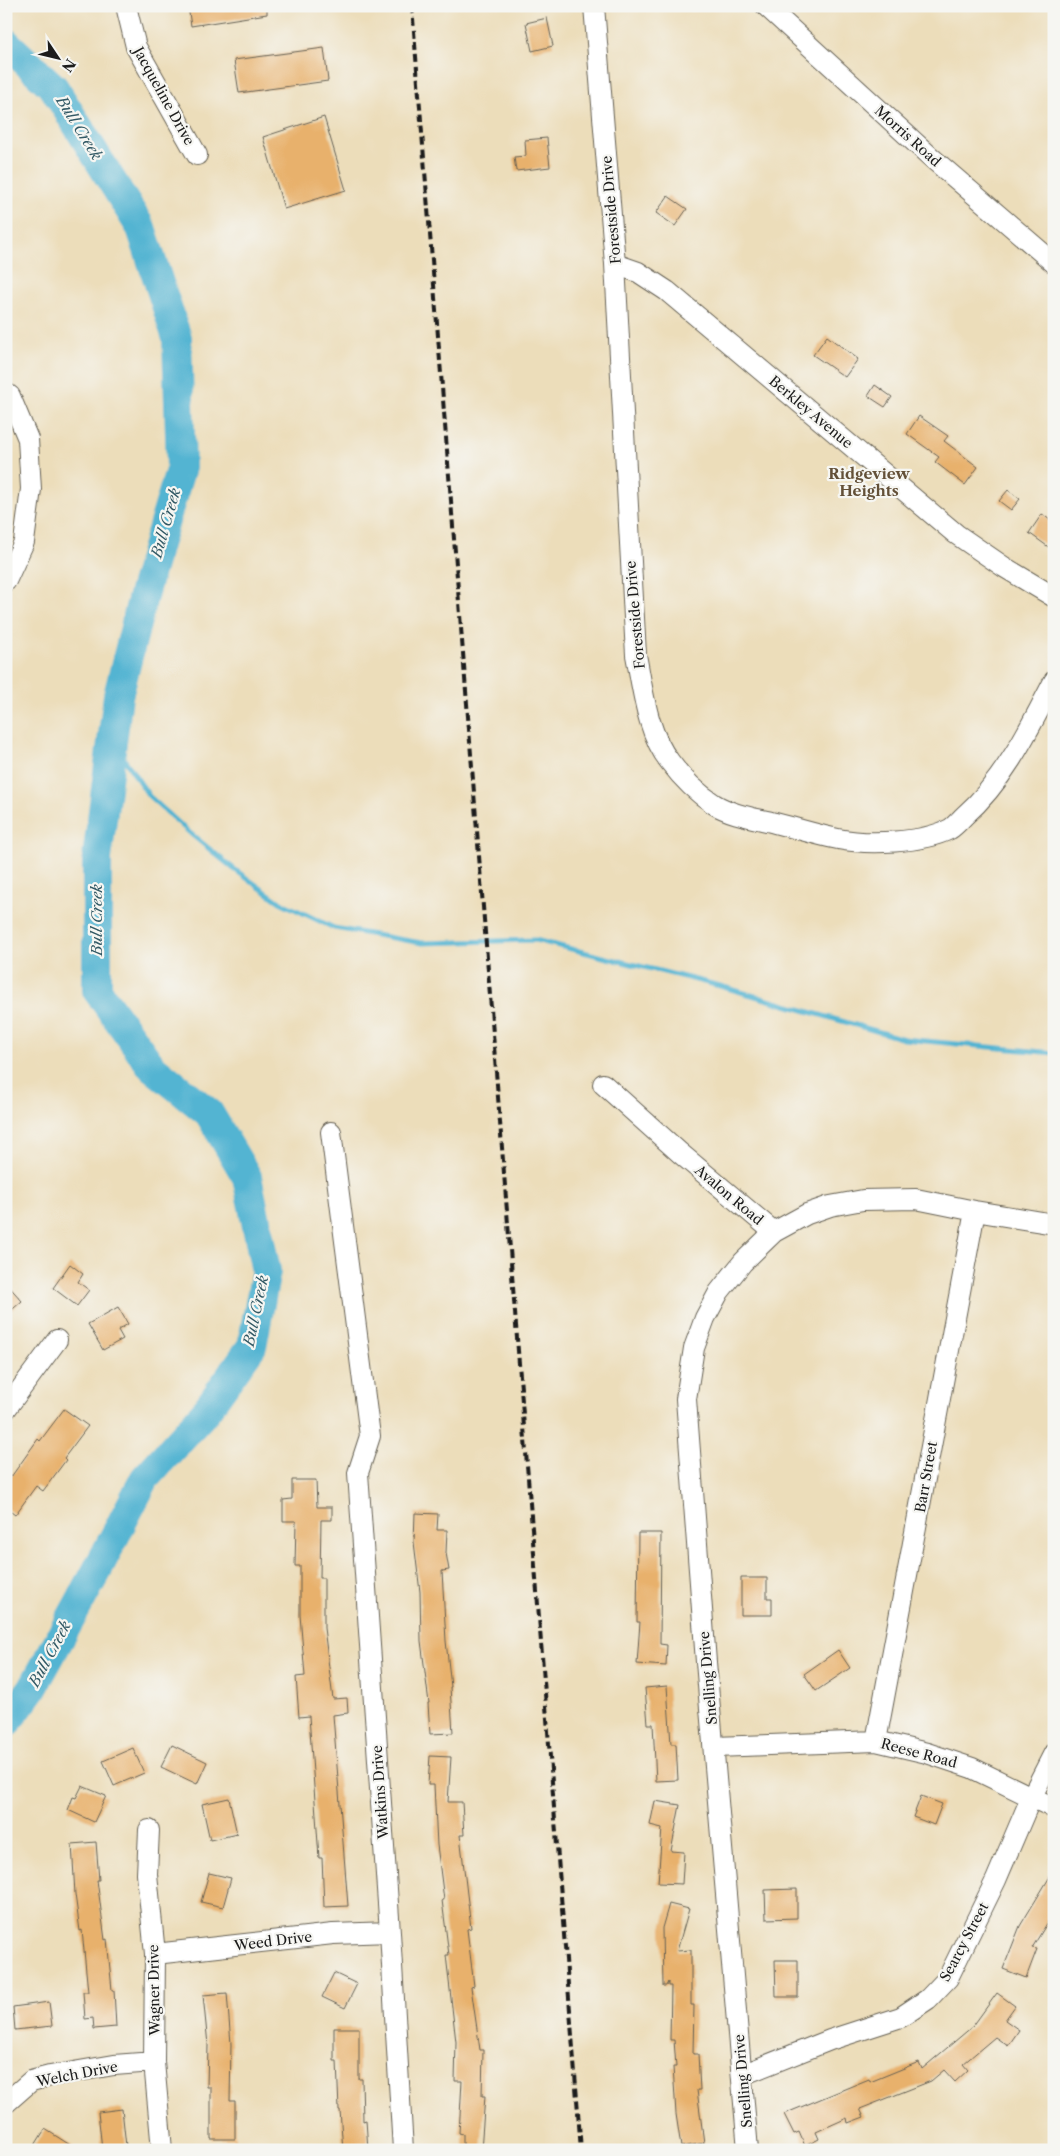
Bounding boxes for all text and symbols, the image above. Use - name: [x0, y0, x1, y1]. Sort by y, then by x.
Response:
- north arrow: [32, 32, 82, 82]
- street label: Jacqueline Drive: [129, 42, 199, 148]
- text: N: [58, 55, 80, 76]
- water label: Bull Creek: [52, 91, 107, 163]
- street label: Morris Road: [871, 102, 945, 171]
- street label: Forestside Drive: [597, 155, 625, 265]
- street label: Berkley Avenue: [766, 372, 857, 452]
- district label: Ridgeview Heights: [828, 464, 911, 500]
- water label: Bull Creek: [146, 486, 185, 561]
- street label: Forestside Drive: [621, 560, 649, 670]
- water label: Bull Creek: [87, 884, 106, 957]
- street label: Avalon Road: [690, 1160, 767, 1229]
- water label: Bull Creek: [239, 1274, 272, 1349]
- street label: Barr Street: [911, 1440, 941, 1514]
- water label: Bull Creek: [24, 1617, 75, 1691]
- street label: Snelling Drive: [695, 1630, 721, 1726]
- street label: Reese Road: [879, 1734, 960, 1772]
- street label: Watkins Drive: [368, 1744, 392, 1840]
- street label: Searcy Street: [936, 1899, 992, 1985]
- street label: Weed Drive: [232, 1927, 313, 1955]
- street label: Wagner Drive: [144, 1944, 164, 2037]
- street label: Snelling Drive: [730, 2033, 756, 2129]
- street label: Welch Drive: [34, 2057, 119, 2091]

